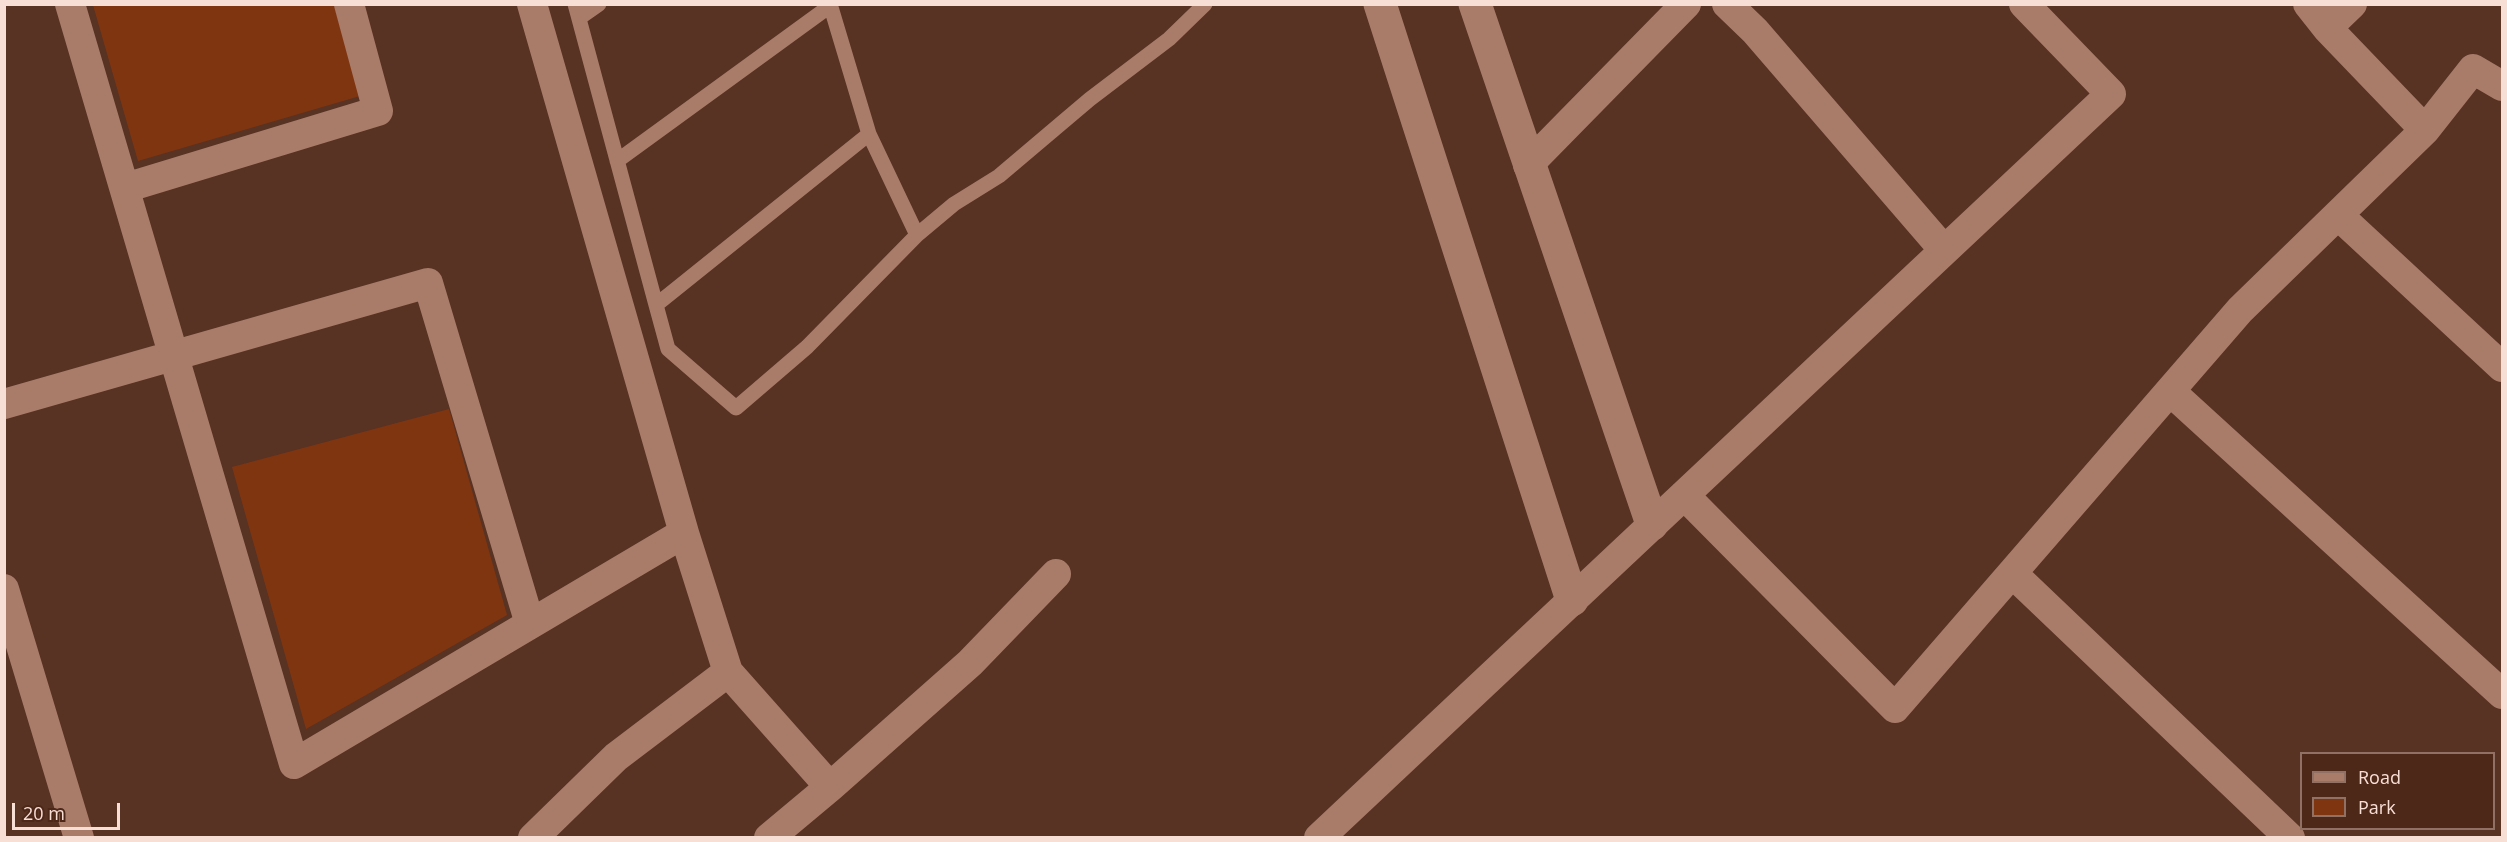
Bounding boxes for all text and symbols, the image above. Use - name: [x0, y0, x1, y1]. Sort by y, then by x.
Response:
- legend: [2300, 752, 2495, 830]
- text: Road: [2358, 765, 2401, 789]
- scale bar: [15, 791, 123, 829]
- text: Park: [2358, 795, 2396, 819]
- text: 20 m: [23, 801, 65, 825]

